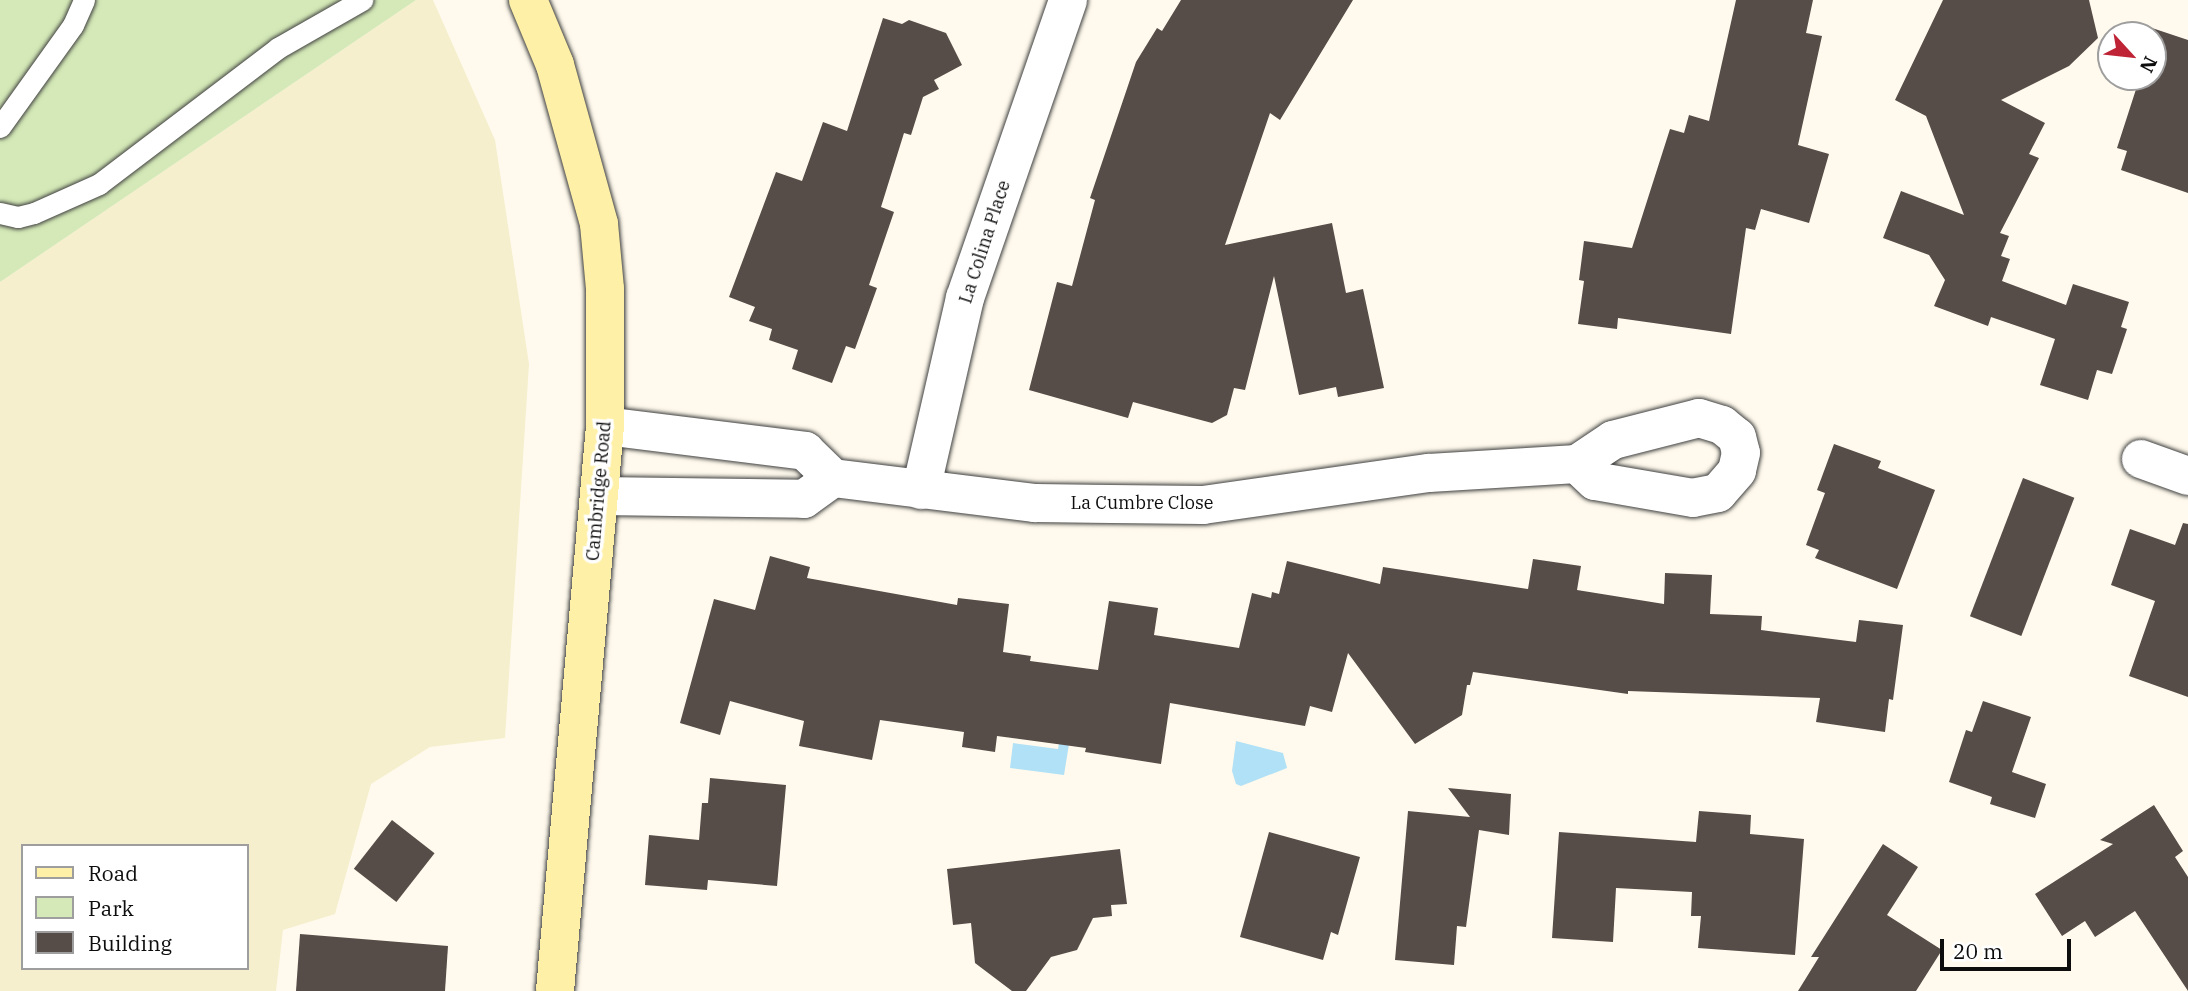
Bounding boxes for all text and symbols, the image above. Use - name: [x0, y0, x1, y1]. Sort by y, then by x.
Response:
- north arrow: [2097, 21, 2167, 91]
- text: N: [2135, 52, 2163, 77]
- street label: La Colina Place: [955, 178, 1015, 306]
- street label: Cambridge Road: [582, 420, 616, 562]
- street label: La Cumbre Close: [1071, 492, 1213, 514]
- legend: [21, 844, 248, 970]
- text: Road: [88, 859, 138, 887]
- text: Park: [88, 894, 134, 922]
- scale bar: [1943, 925, 2074, 969]
- text: Building: [88, 929, 172, 957]
- text: 20 m: [1953, 937, 2003, 965]

